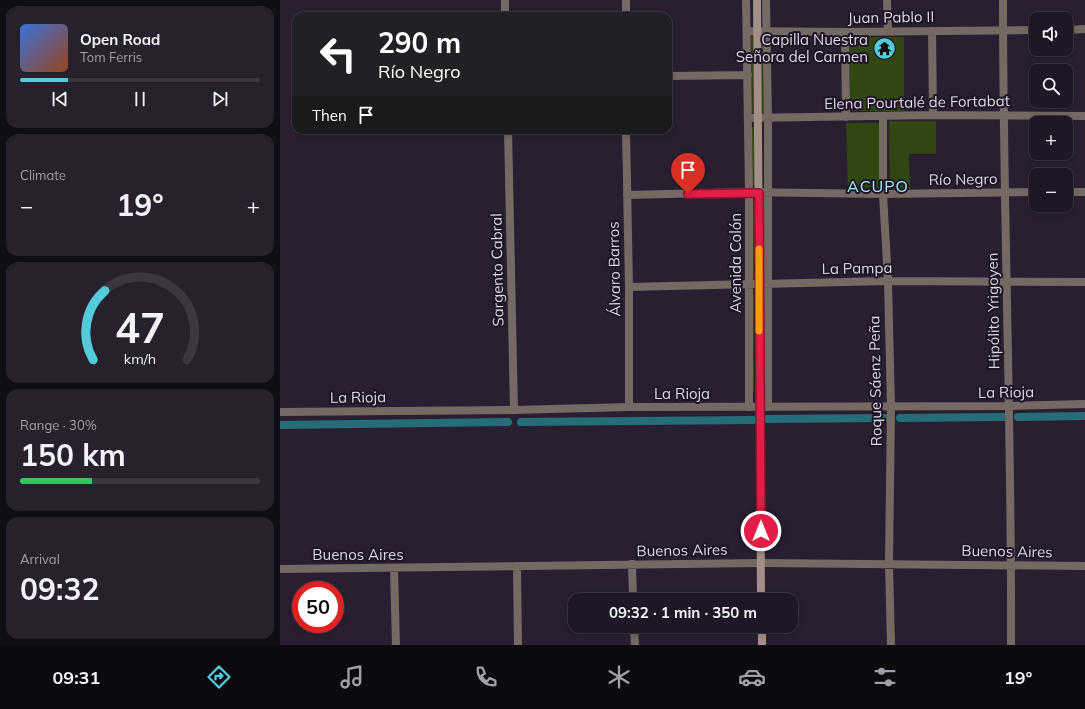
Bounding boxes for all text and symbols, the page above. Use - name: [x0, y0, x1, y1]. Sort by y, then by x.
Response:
- street label: Juan Pablo II: [848, 7, 934, 27]
- map controls: [1029, 12, 1073, 212]
- button: sound: [1029, 12, 1073, 56]
- text: 290 m: [378, 25, 461, 60]
- icon: left: [312, 28, 364, 80]
- text: Open Road: [80, 30, 160, 49]
- place label: Capilla Nuestra Señora del Carmen: [736, 30, 868, 66]
- temple icon: Capilla Nuestra Señora del Carmen: [871, 35, 897, 61]
- text: Tom Ferris: [80, 49, 142, 65]
- text: Río Negro: [378, 60, 461, 83]
- button: search: [1029, 64, 1073, 108]
- icon: previous: [49, 88, 71, 110]
- icon: pause: [129, 88, 151, 110]
- icon: next: [209, 88, 231, 110]
- street label: Elena Pourtalé de Fortabat: [824, 91, 1010, 113]
- icon: arrive: [355, 104, 377, 126]
- text: Then: [312, 106, 347, 125]
- button: +: [1029, 116, 1073, 160]
- pin: [671, 153, 705, 194]
- icon: arrive: [677, 159, 699, 181]
- text: Climate: [20, 167, 66, 183]
- button: −: [1029, 168, 1073, 212]
- street label: Río Negro: [928, 169, 998, 189]
- district label: ACUPO: [847, 176, 909, 196]
- text: 19°: [116, 186, 164, 224]
- text: −: [20, 192, 33, 220]
- text: +: [247, 192, 260, 220]
- street label: Sargento Cabral: [487, 213, 507, 327]
- street label: Avenida Colón: [726, 213, 745, 313]
- street label: Álvaro Barros: [604, 221, 624, 317]
- street label: Hipólito Yrigoyen: [982, 252, 1004, 370]
- street label: La Pampa: [822, 258, 892, 278]
- text: 47: [115, 301, 165, 353]
- street label: Roque Sáenz Peña: [864, 315, 886, 447]
- text: km/h: [124, 350, 156, 368]
- street label: La Rioja: [978, 382, 1034, 402]
- street label: La Rioja: [654, 384, 710, 403]
- street label: La Rioja: [330, 387, 386, 407]
- text: Range · 30%: [20, 417, 97, 433]
- text: 150 km: [20, 436, 126, 474]
- position arrow: [740, 510, 782, 552]
- street label: Buenos Aires: [636, 540, 728, 560]
- street label: Buenos Aires: [961, 541, 1053, 561]
- street label: Buenos Aires: [312, 545, 404, 564]
- text: Arrival: [20, 551, 60, 567]
- text: 09:32: [20, 570, 99, 608]
- speed limit sign: 50: [292, 581, 344, 633]
- text: 09:32 · 1 min · 350 m: [609, 603, 757, 622]
- icon: directions: [205, 663, 233, 691]
- icon: music: [338, 663, 366, 691]
- icon: phone: [472, 663, 500, 691]
- icon: climate: [605, 663, 633, 691]
- icon: car: [738, 663, 766, 691]
- icon: filters: [871, 663, 899, 691]
- text: 09:31: [53, 666, 100, 689]
- text: 19°: [1004, 666, 1032, 689]

